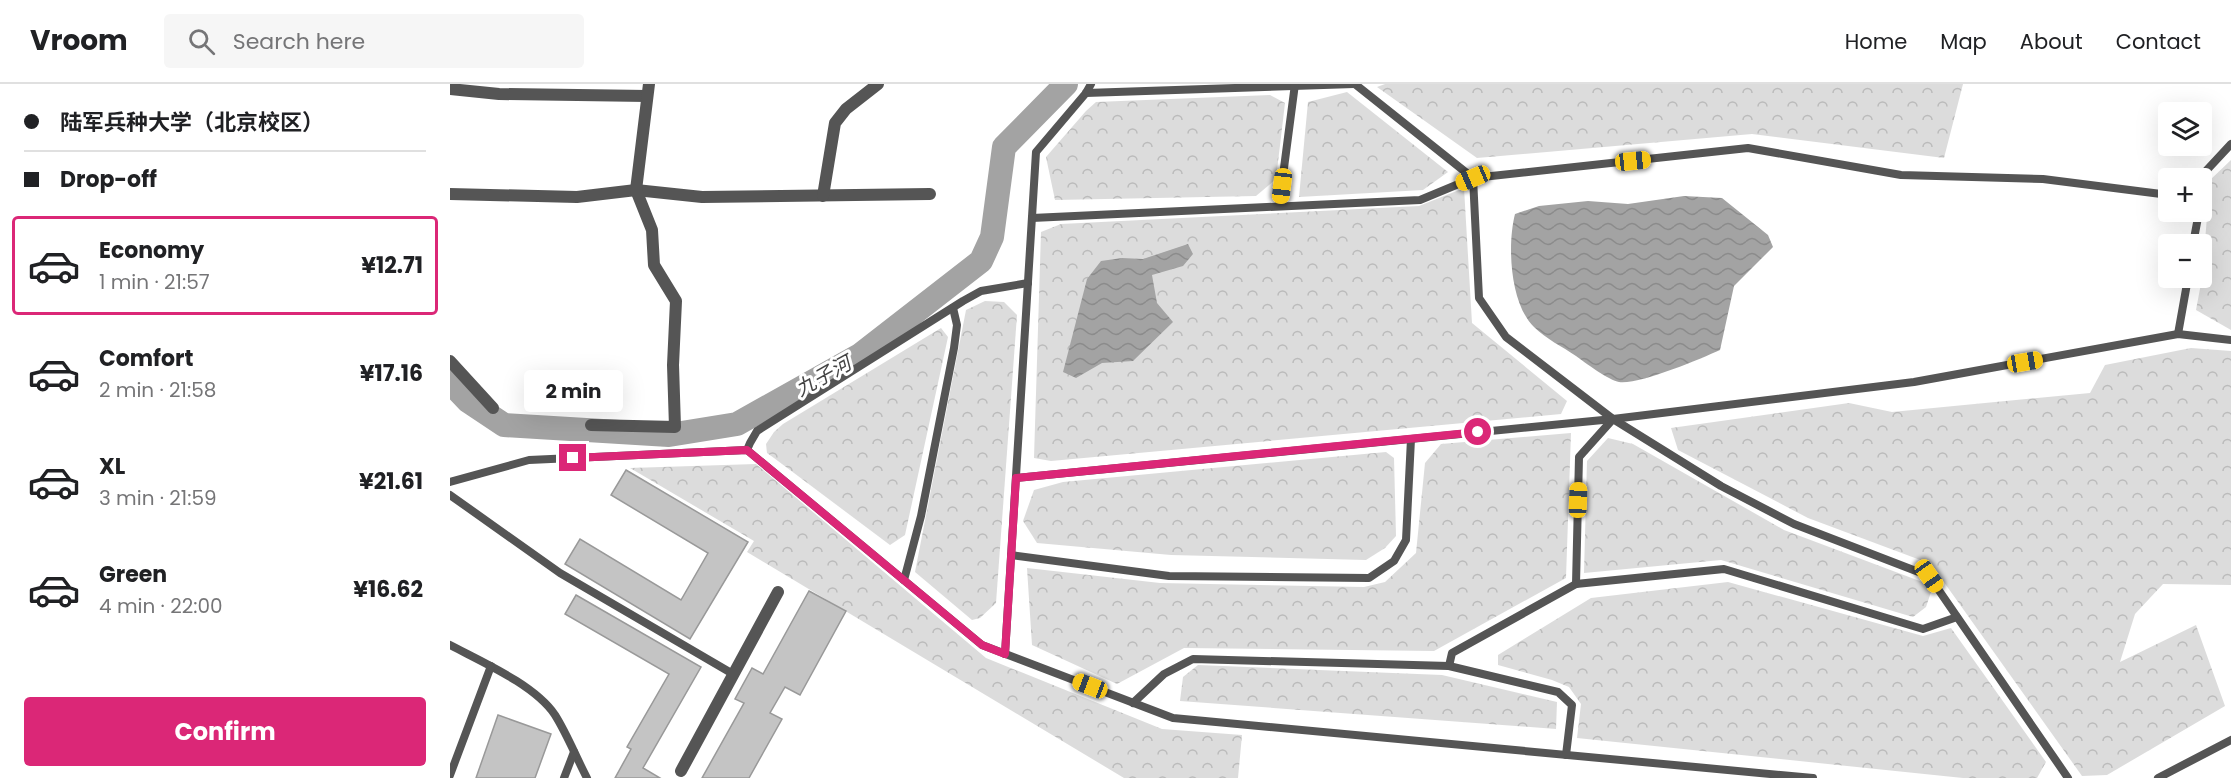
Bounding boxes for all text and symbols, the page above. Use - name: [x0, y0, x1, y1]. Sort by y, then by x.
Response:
- search box: [164, 14, 584, 68]
- text: Vroom: [30, 21, 128, 60]
- icon: search: [185, 25, 218, 58]
- text: Search here: [233, 26, 365, 57]
- text: Home: [1845, 27, 1907, 56]
- text: Map: [1940, 27, 1987, 56]
- text: About: [2020, 27, 2083, 56]
- text: Contact: [2116, 27, 2201, 56]
- map controls: [2158, 102, 2212, 288]
- button: layers: [2158, 102, 2212, 156]
- text: 陆军兵种大学（北京校区）: [60, 107, 324, 138]
- car: [1614, 150, 1652, 172]
- car: [1453, 163, 1493, 193]
- text: Drop-off: [60, 164, 157, 195]
- car: [1271, 167, 1293, 205]
- button: +: [2158, 168, 2212, 222]
- button: −: [2158, 234, 2212, 288]
- text: Economy: [99, 235, 204, 266]
- icon: car: [27, 239, 81, 293]
- text: ¥12.71: [361, 250, 423, 281]
- text: 1 min · 21:57: [99, 268, 210, 296]
- text: Comfort: [99, 343, 193, 374]
- icon: car: [27, 347, 81, 401]
- water label: 九子河: [790, 347, 860, 403]
- car: [2006, 350, 2044, 374]
- text: ¥17.16: [360, 358, 423, 389]
- callout: 2 min: [524, 371, 622, 413]
- text: 2 min · 21:58: [99, 376, 216, 404]
- text: 2 min: [545, 377, 602, 405]
- route start: [1464, 418, 1491, 445]
- route end: [559, 444, 586, 471]
- text: XL: [99, 451, 125, 482]
- icon: car: [27, 455, 81, 509]
- text: ¥21.61: [359, 466, 423, 497]
- car: [1568, 482, 1588, 518]
- text: 3 min · 21:59: [99, 484, 217, 512]
- car: [1911, 556, 1947, 596]
- text: Green: [99, 559, 167, 590]
- icon: car: [27, 563, 81, 617]
- text: ¥16.62: [353, 574, 423, 605]
- text: 4 min · 22:00: [99, 592, 223, 620]
- car: [1070, 671, 1110, 701]
- button: Confirm: [24, 697, 426, 766]

